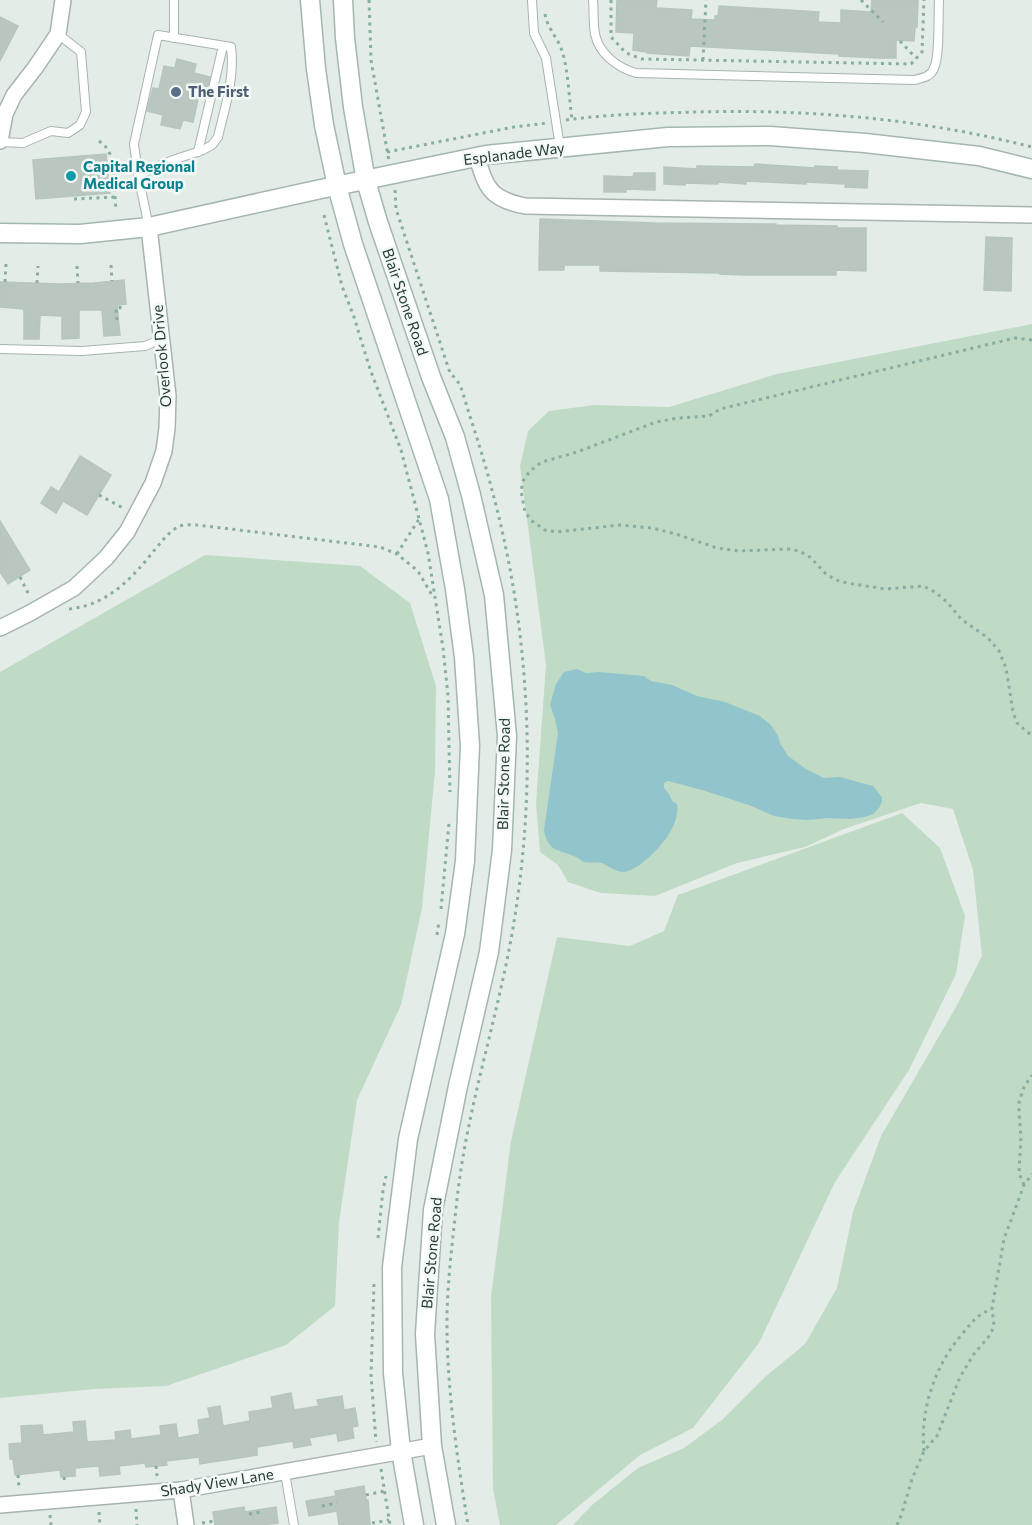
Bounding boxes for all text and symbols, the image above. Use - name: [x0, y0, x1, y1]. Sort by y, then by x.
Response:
- place label: The First: [188, 82, 249, 100]
- marker: The First: [169, 85, 183, 99]
- street label: Esplanade Way: [462, 138, 566, 168]
- place label: Capital Regional Medical Group: [83, 157, 195, 192]
- marker: Capital Regional Medical Group: [64, 169, 78, 183]
- street label: Blair Stone Road: [379, 246, 433, 358]
- street label: Overlook Drive: [148, 304, 174, 408]
- street label: Blair Stone Road: [493, 718, 513, 830]
- street label: Blair Stone Road: [417, 1196, 445, 1310]
- street label: Shady View Lane: [159, 1464, 275, 1500]

